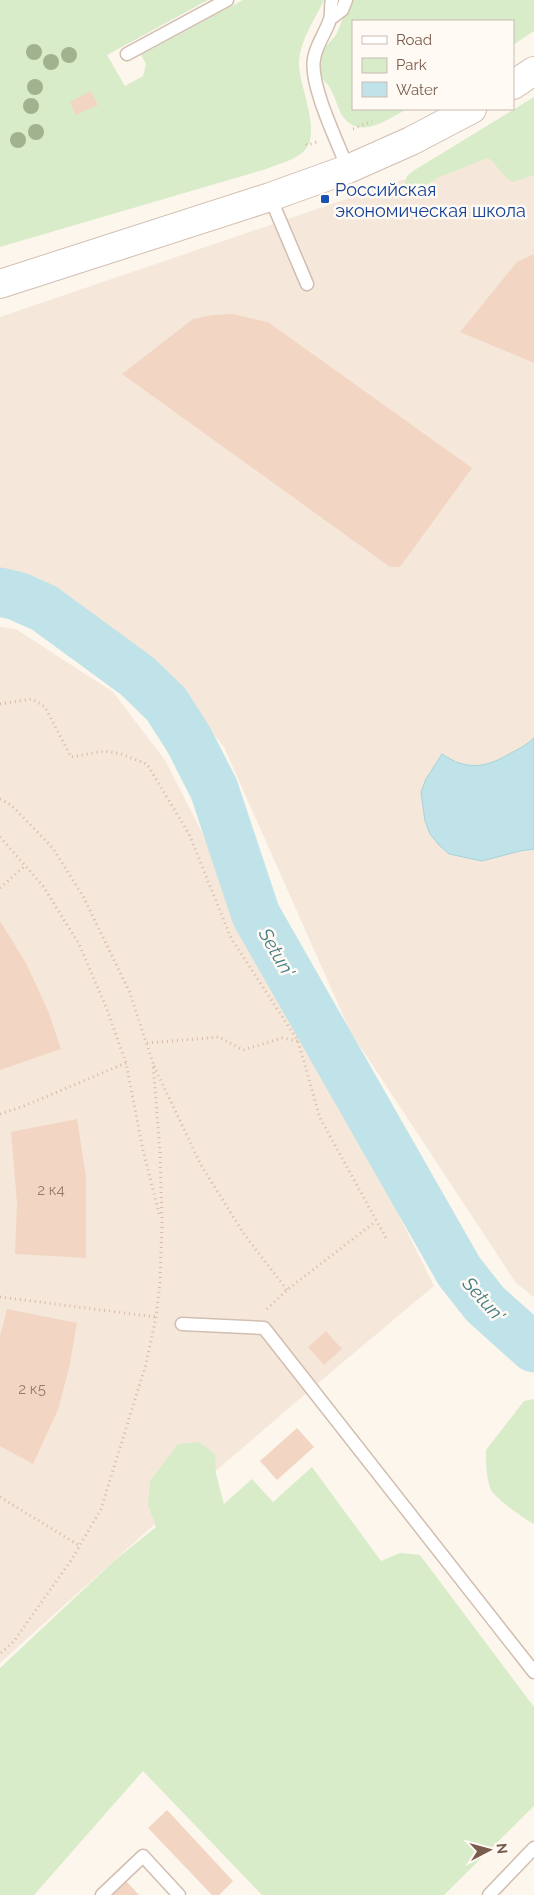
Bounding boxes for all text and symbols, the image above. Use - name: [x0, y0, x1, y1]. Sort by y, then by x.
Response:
- legend: [352, 20, 514, 110]
- text: Road: [396, 31, 432, 49]
- text: Park: [396, 56, 427, 74]
- text: Water: [396, 81, 439, 99]
- place label: Российская экономическая школа: [335, 179, 526, 221]
- marker: Российская экономическая школа: [319, 193, 331, 205]
- water label: Setun': [254, 923, 300, 981]
- house number: 2 к4: [37, 1181, 65, 1199]
- water label: Setun': [458, 1272, 511, 1327]
- house number: 2 к5: [18, 1380, 46, 1398]
- north arrow: [464, 1825, 514, 1875]
- text: N: [493, 1842, 510, 1855]

